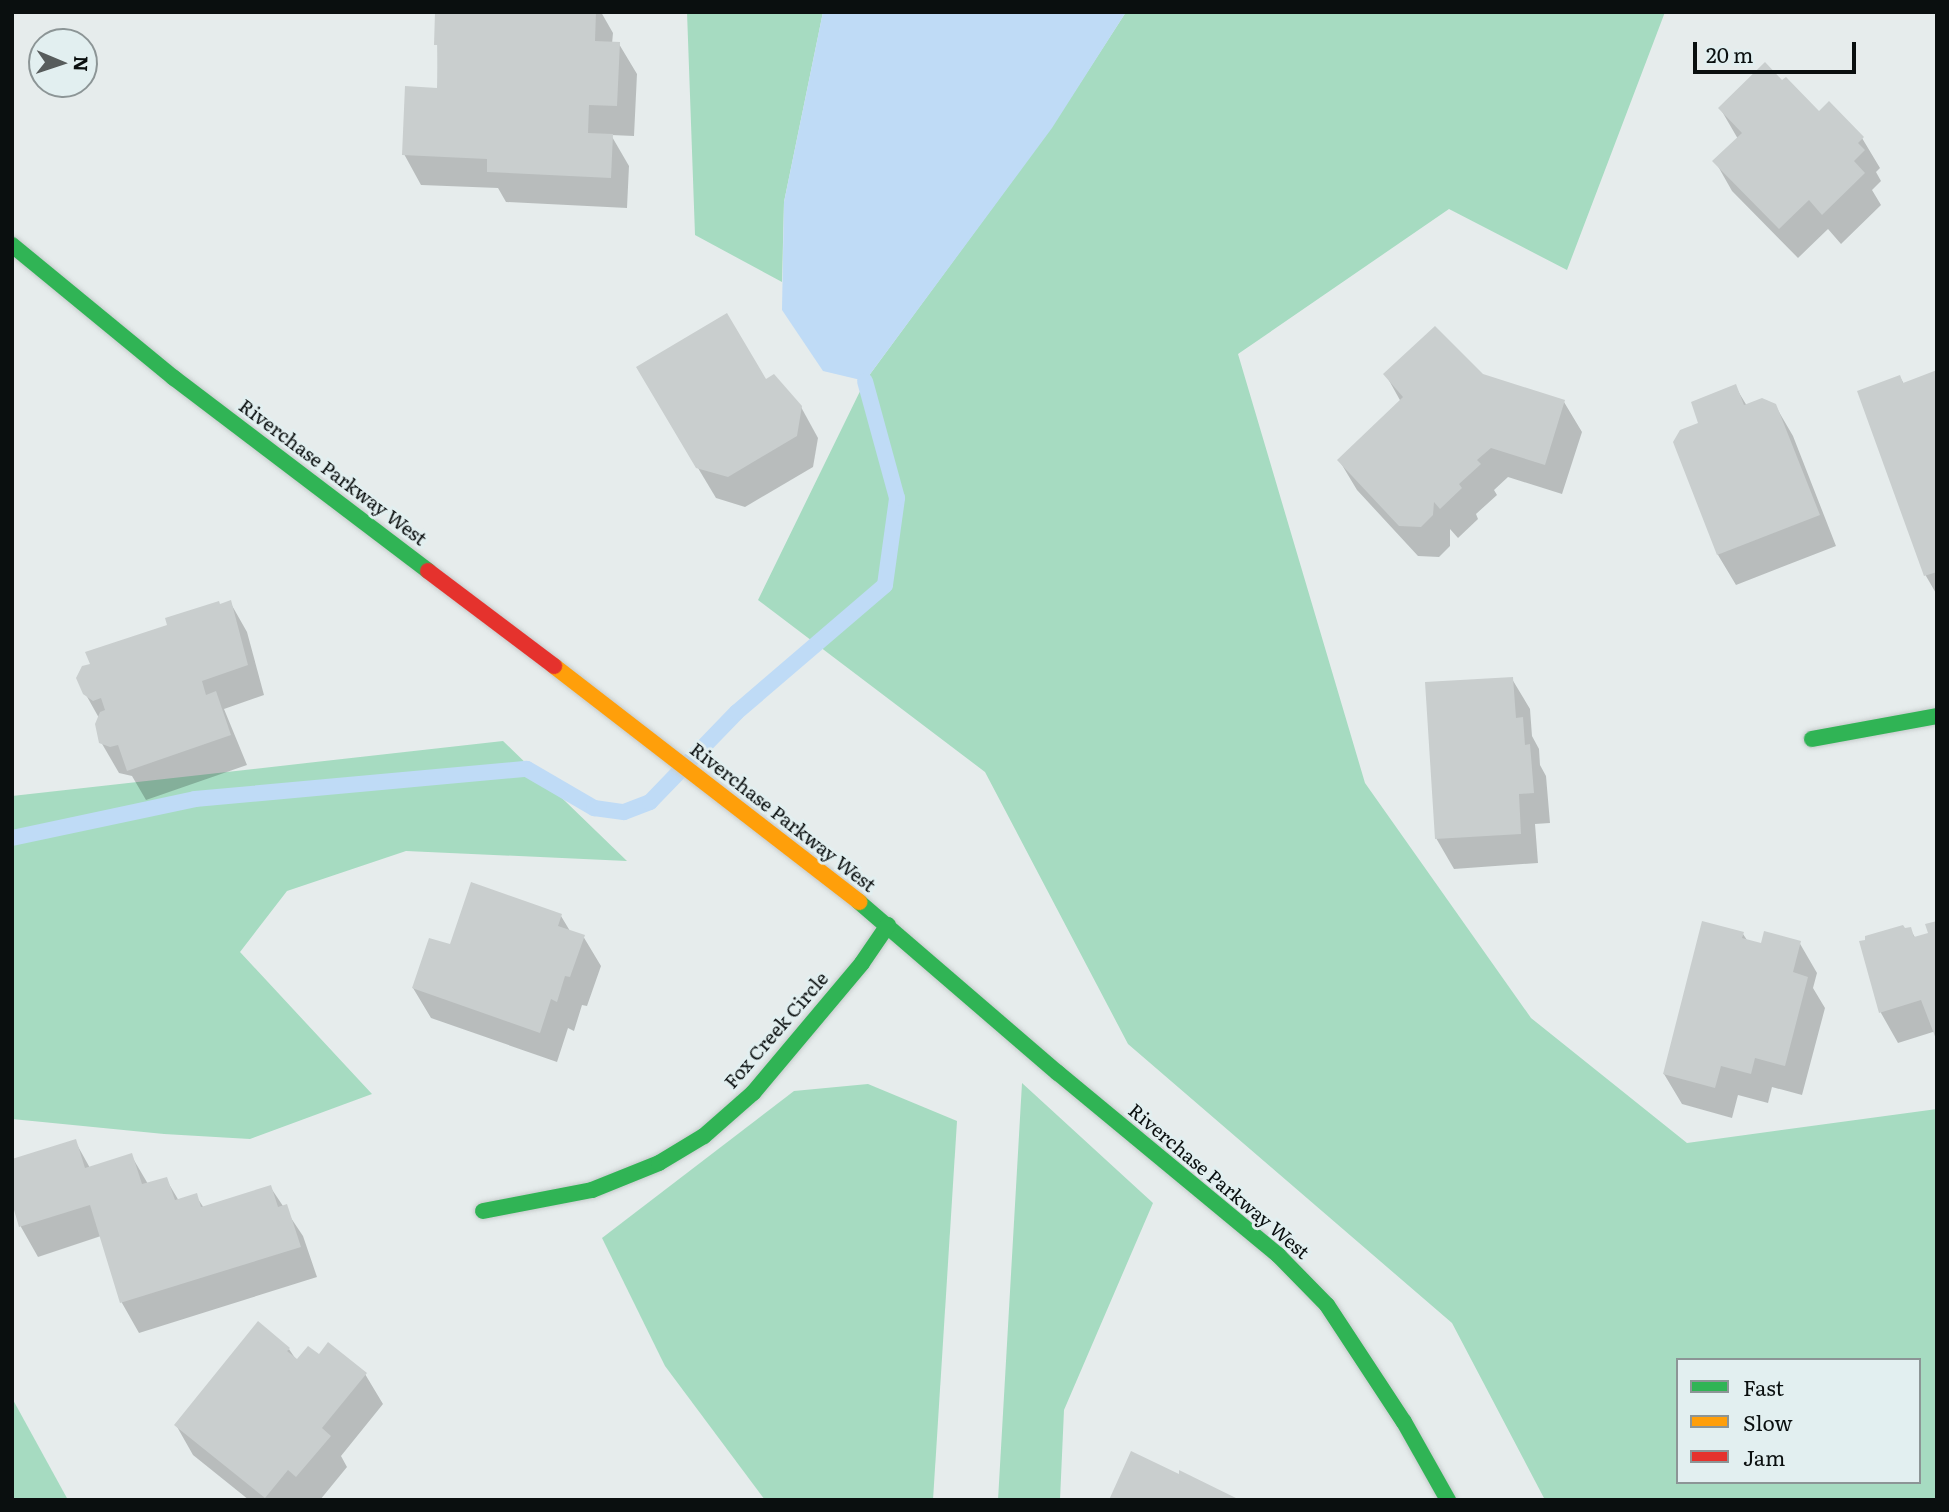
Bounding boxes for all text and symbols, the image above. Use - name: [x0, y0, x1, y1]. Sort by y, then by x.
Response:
- north arrow: [28, 28, 98, 98]
- scale bar: [1697, 28, 1860, 72]
- text: 20 m: [1706, 38, 1753, 69]
- text: N: [68, 55, 96, 72]
- street label: Riverchase Parkway West: [235, 394, 431, 550]
- street label: Riverchase Parkway West: [686, 737, 880, 897]
- street label: Fox Creek Circle: [719, 967, 833, 1093]
- street label: Riverchase Parkway West: [1124, 1099, 1314, 1263]
- legend: [1676, 1358, 1921, 1484]
- text: Fast: [1743, 1371, 1784, 1402]
- text: Slow: [1743, 1406, 1793, 1437]
- text: Jam: [1743, 1441, 1785, 1472]

